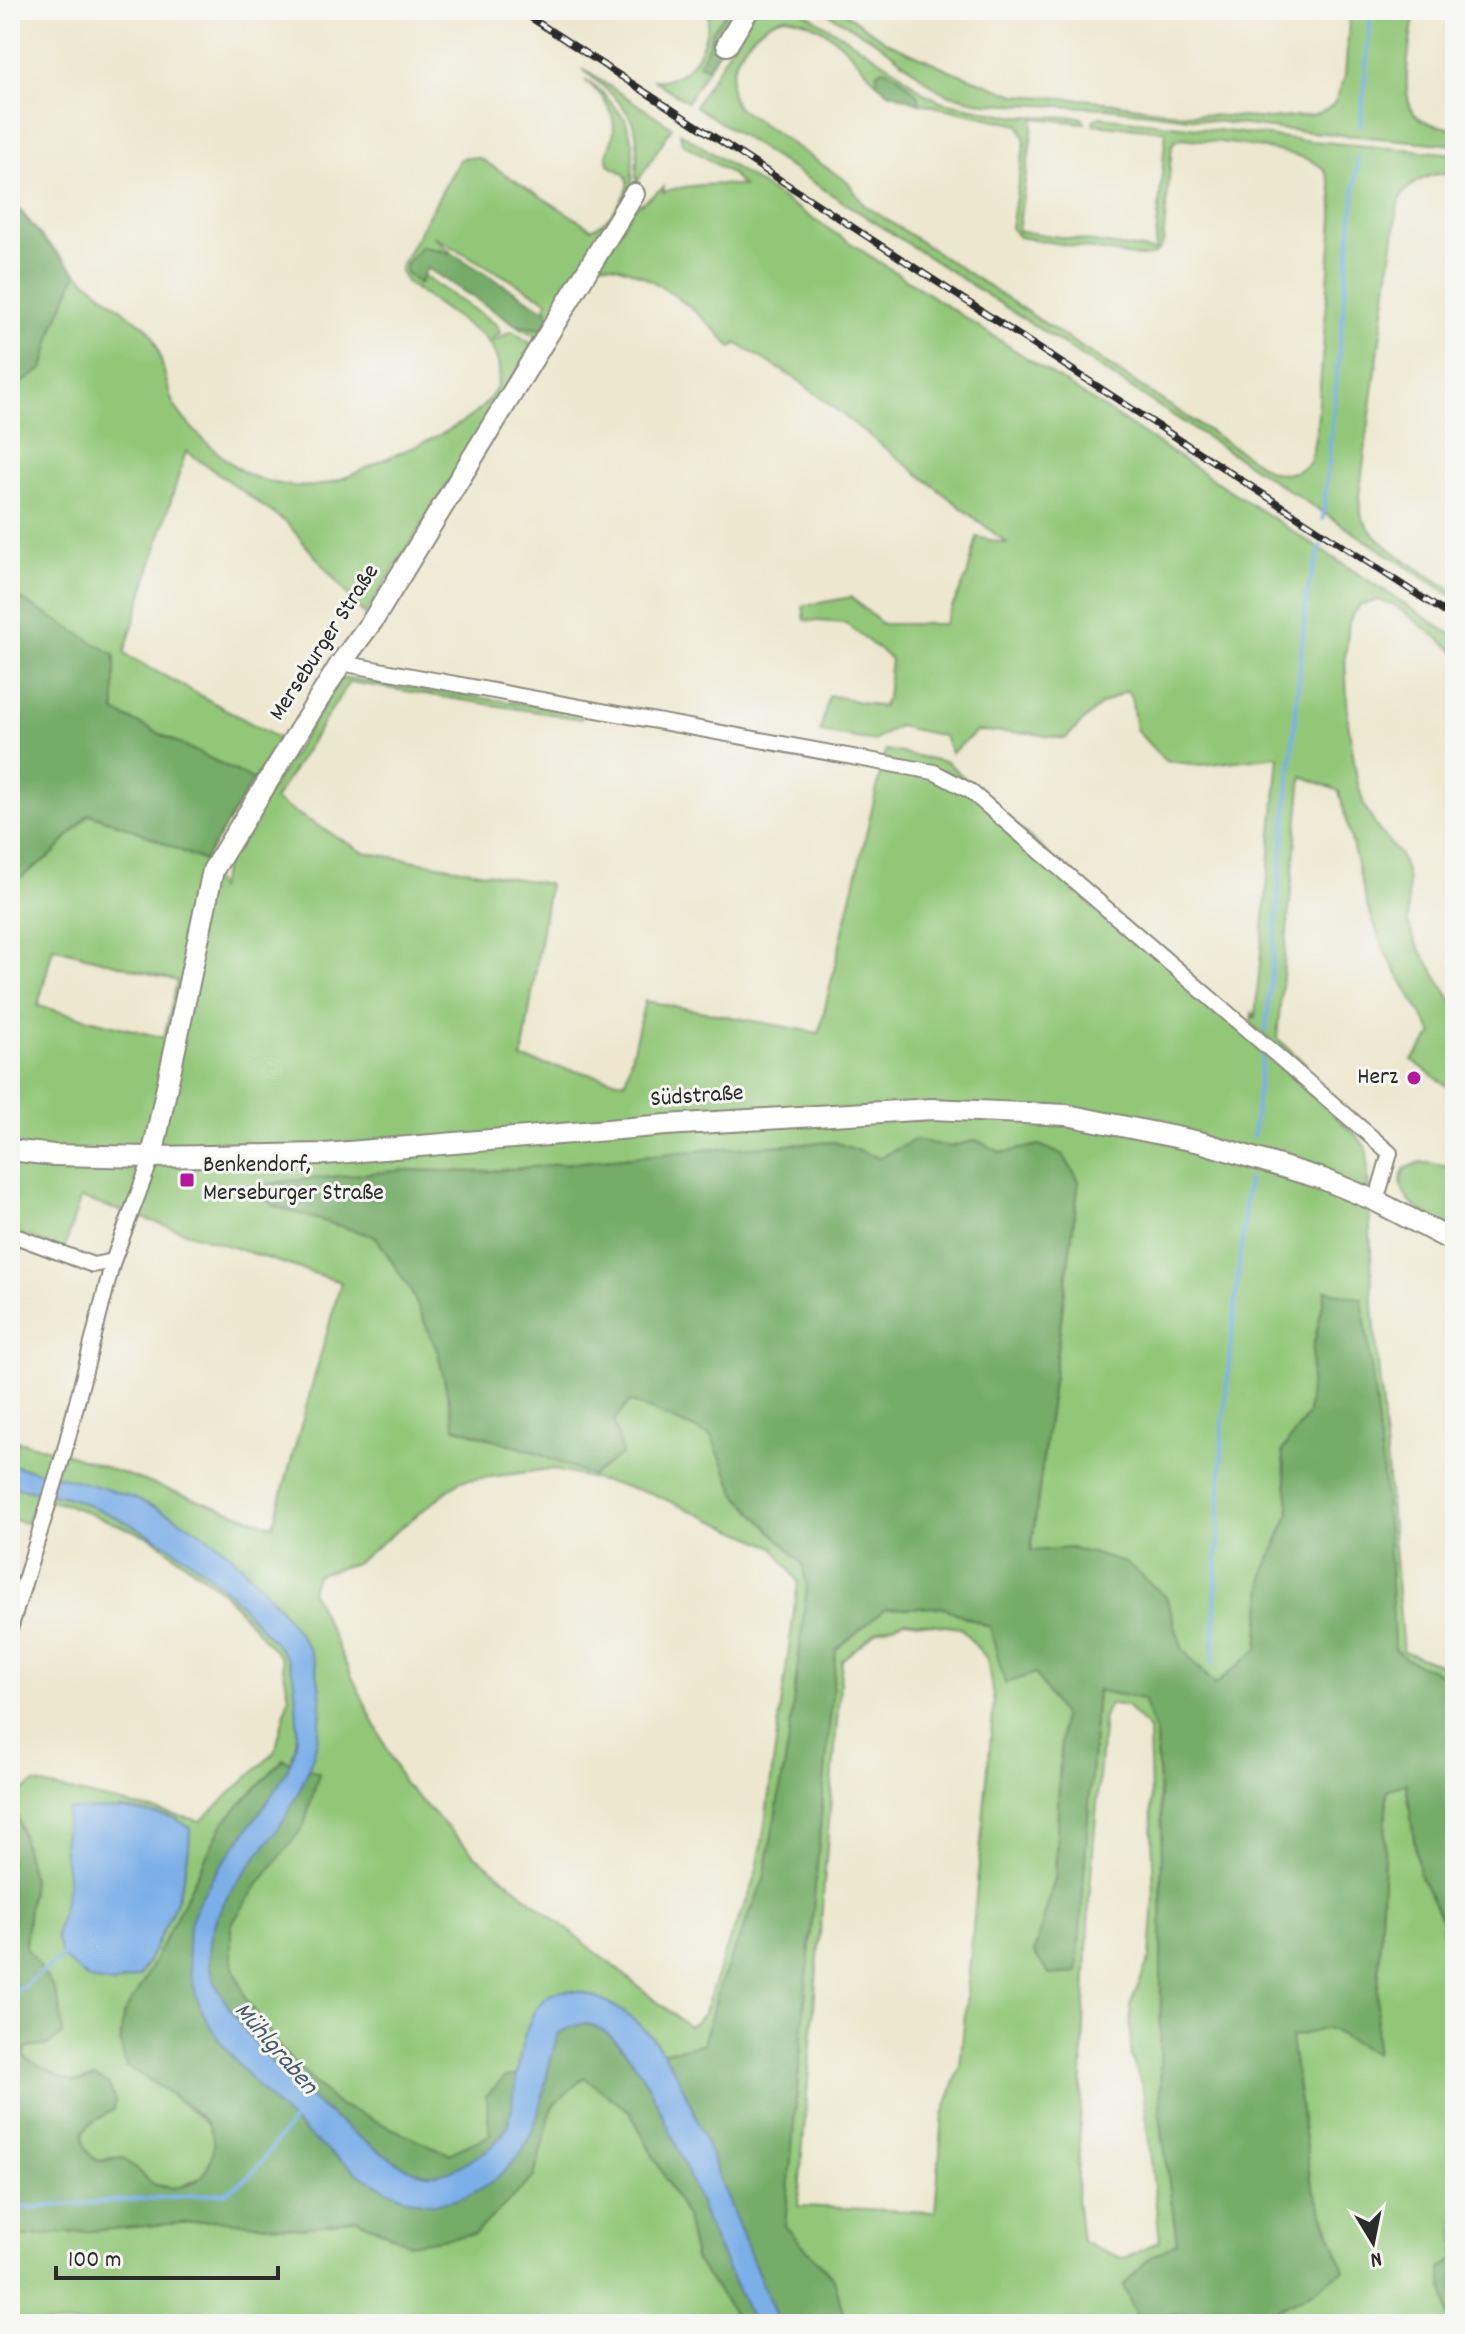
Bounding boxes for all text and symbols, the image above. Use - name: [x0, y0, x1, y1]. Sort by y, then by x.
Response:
- street label: Merseburger Straße: [261, 558, 389, 728]
- place label: Herz: [1357, 1061, 1398, 1095]
- marker: Herz: [1405, 1069, 1423, 1087]
- street label: Südstraße: [649, 1077, 745, 1117]
- place label: Benkendorf, Merseburger Straße: [203, 1149, 384, 1211]
- marker: Benkendorf, Merseburger Straße: [178, 1171, 196, 1189]
- water label: Mühlgraben: [224, 1994, 327, 2104]
- north arrow: [1333, 2202, 1413, 2282]
- scale bar: [56, 2230, 278, 2280]
- text: N: [1368, 2242, 1384, 2274]
- text: 100 m: [68, 2244, 121, 2278]

